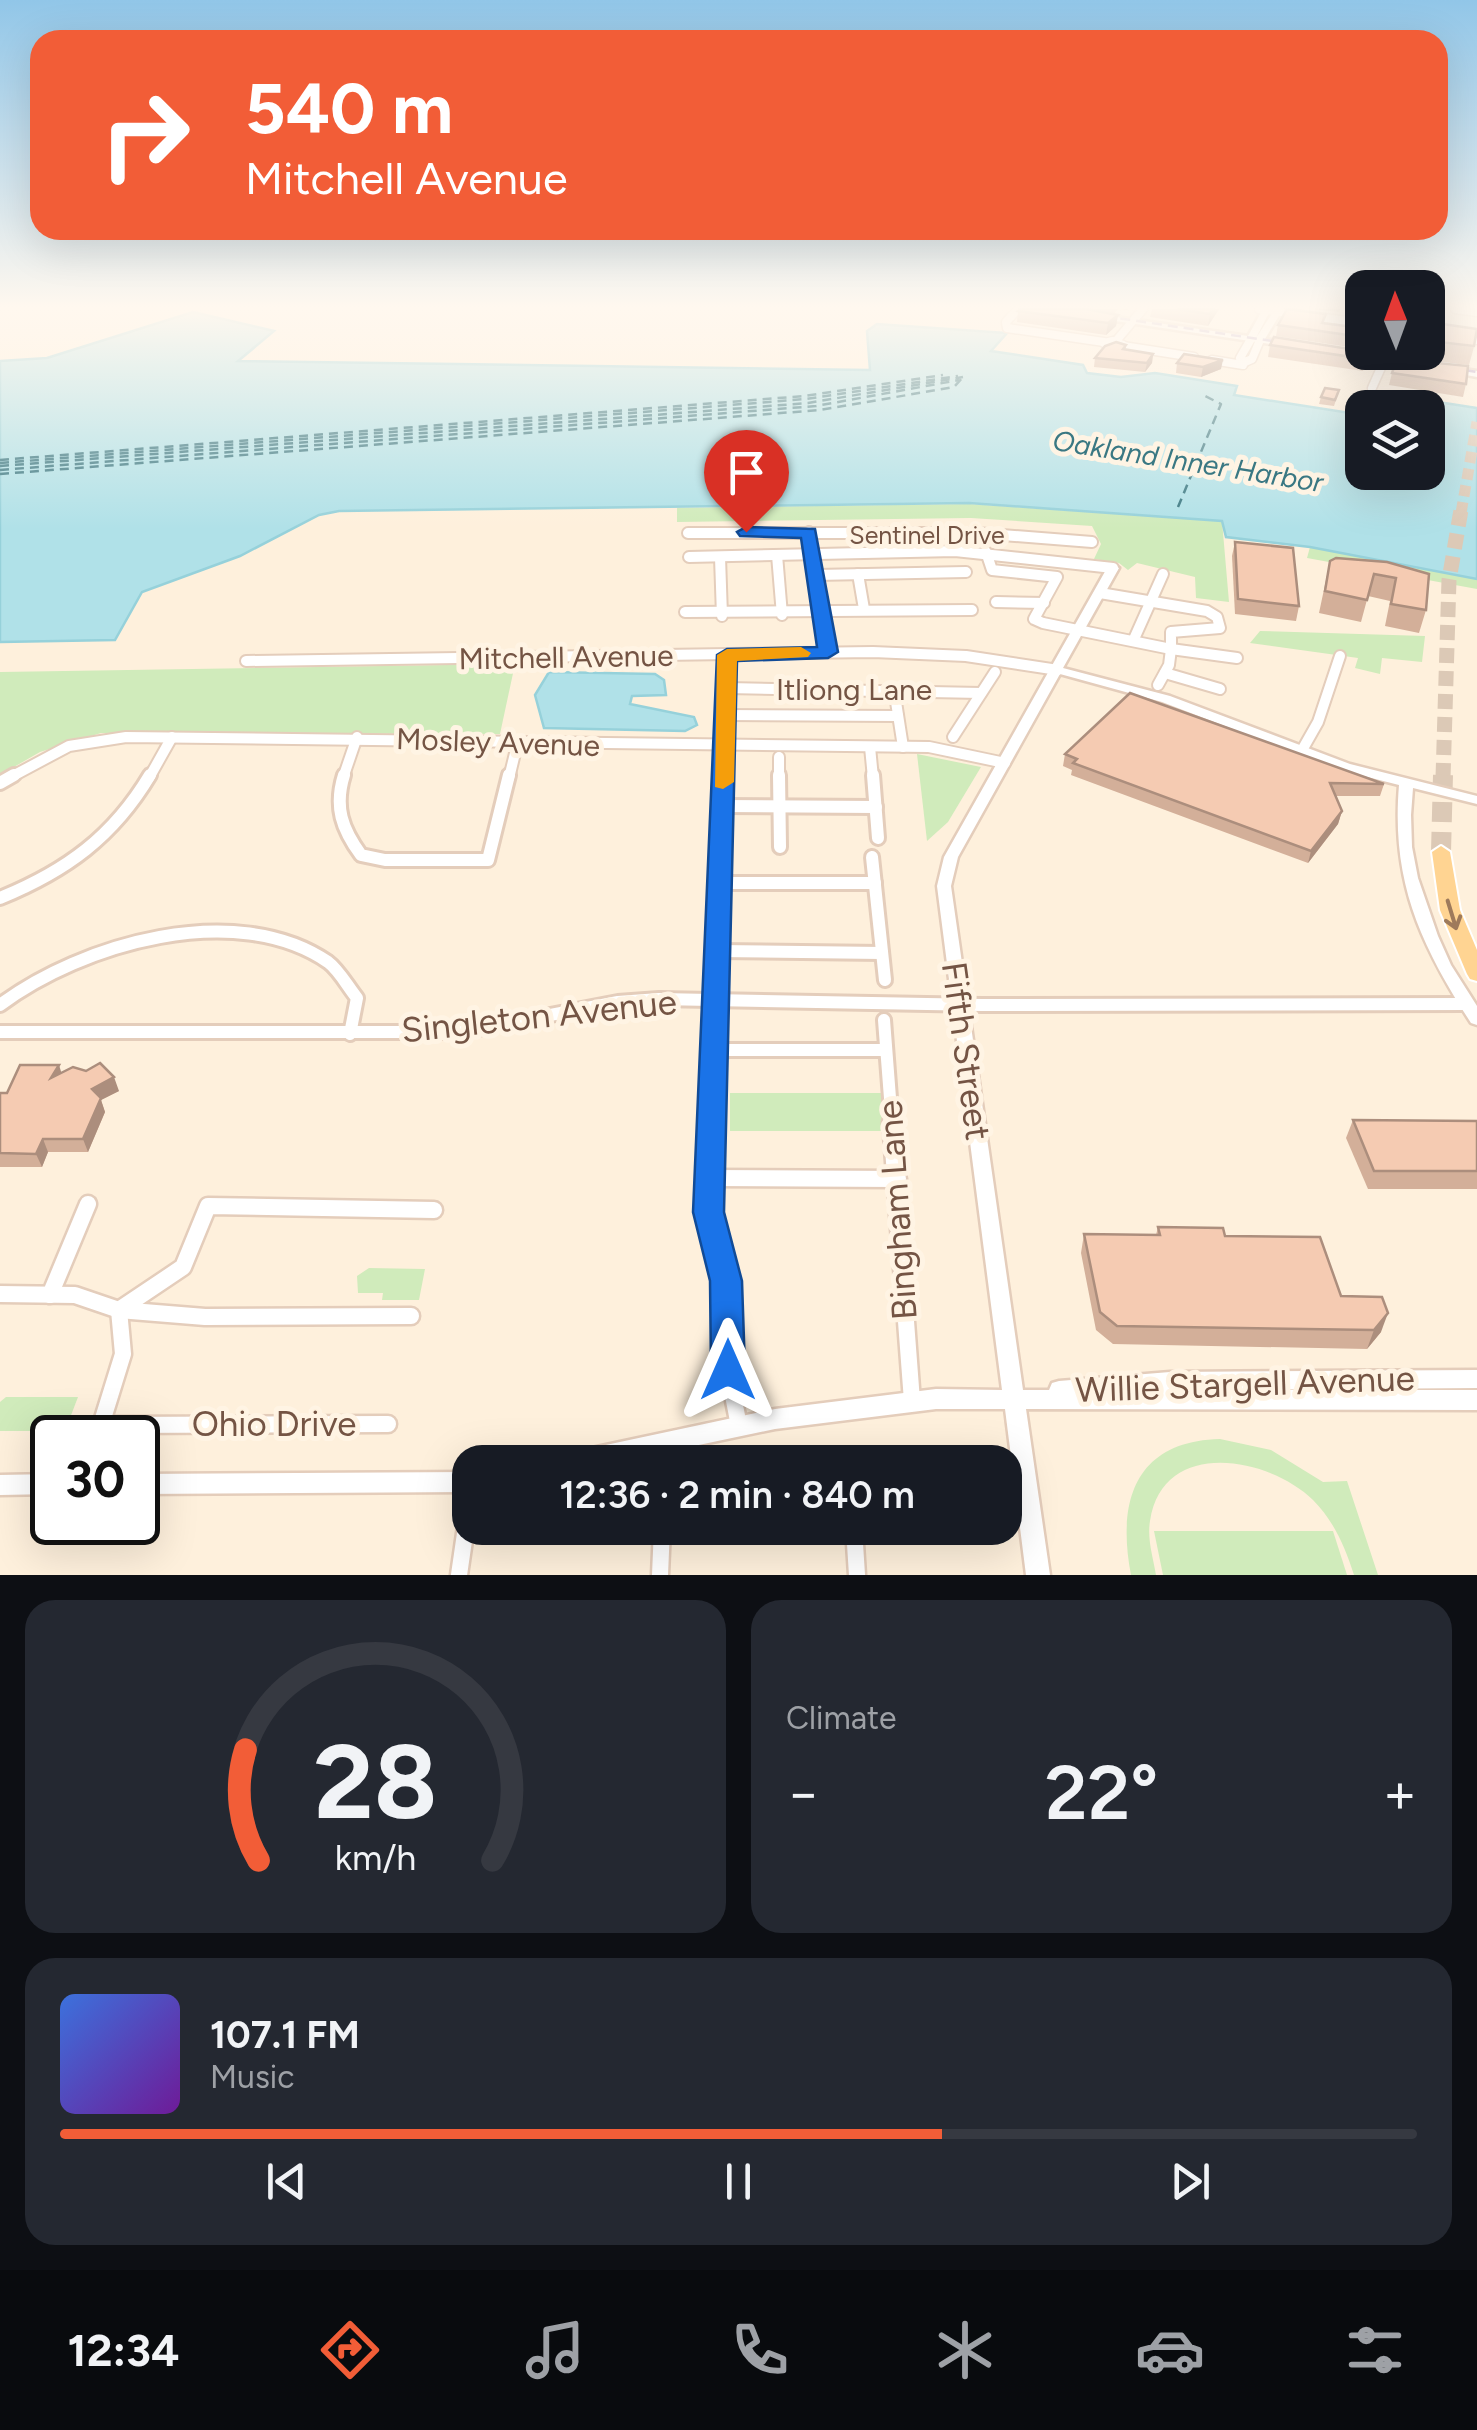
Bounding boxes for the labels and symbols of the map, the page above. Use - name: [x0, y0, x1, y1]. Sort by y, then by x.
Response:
- north arrow: [1345, 270, 1445, 370]
- water label: Oakland Inner Harbor: [1050, 423, 1327, 499]
- pin: [704, 430, 789, 533]
- street label: Sentinel Drive: [849, 520, 1005, 550]
- street label: Mitchell Avenue: [458, 637, 674, 677]
- street label: Itliong Lane: [776, 671, 932, 708]
- street label: Mosley Avenue: [395, 720, 601, 764]
- one-way arrow: [1444, 898, 1462, 930]
- street label: Fifth Street: [933, 959, 999, 1143]
- street label: Singleton Avenue: [399, 981, 679, 1051]
- street label: Bingham Lane: [868, 1099, 926, 1321]
- position arrow: [676, 1318, 780, 1422]
- street label: Willie Stargell Avenue: [1075, 1357, 1415, 1411]
- street label: Ohio Drive: [192, 1403, 356, 1445]
- speed limit sign: 30: [30, 1415, 160, 1545]

